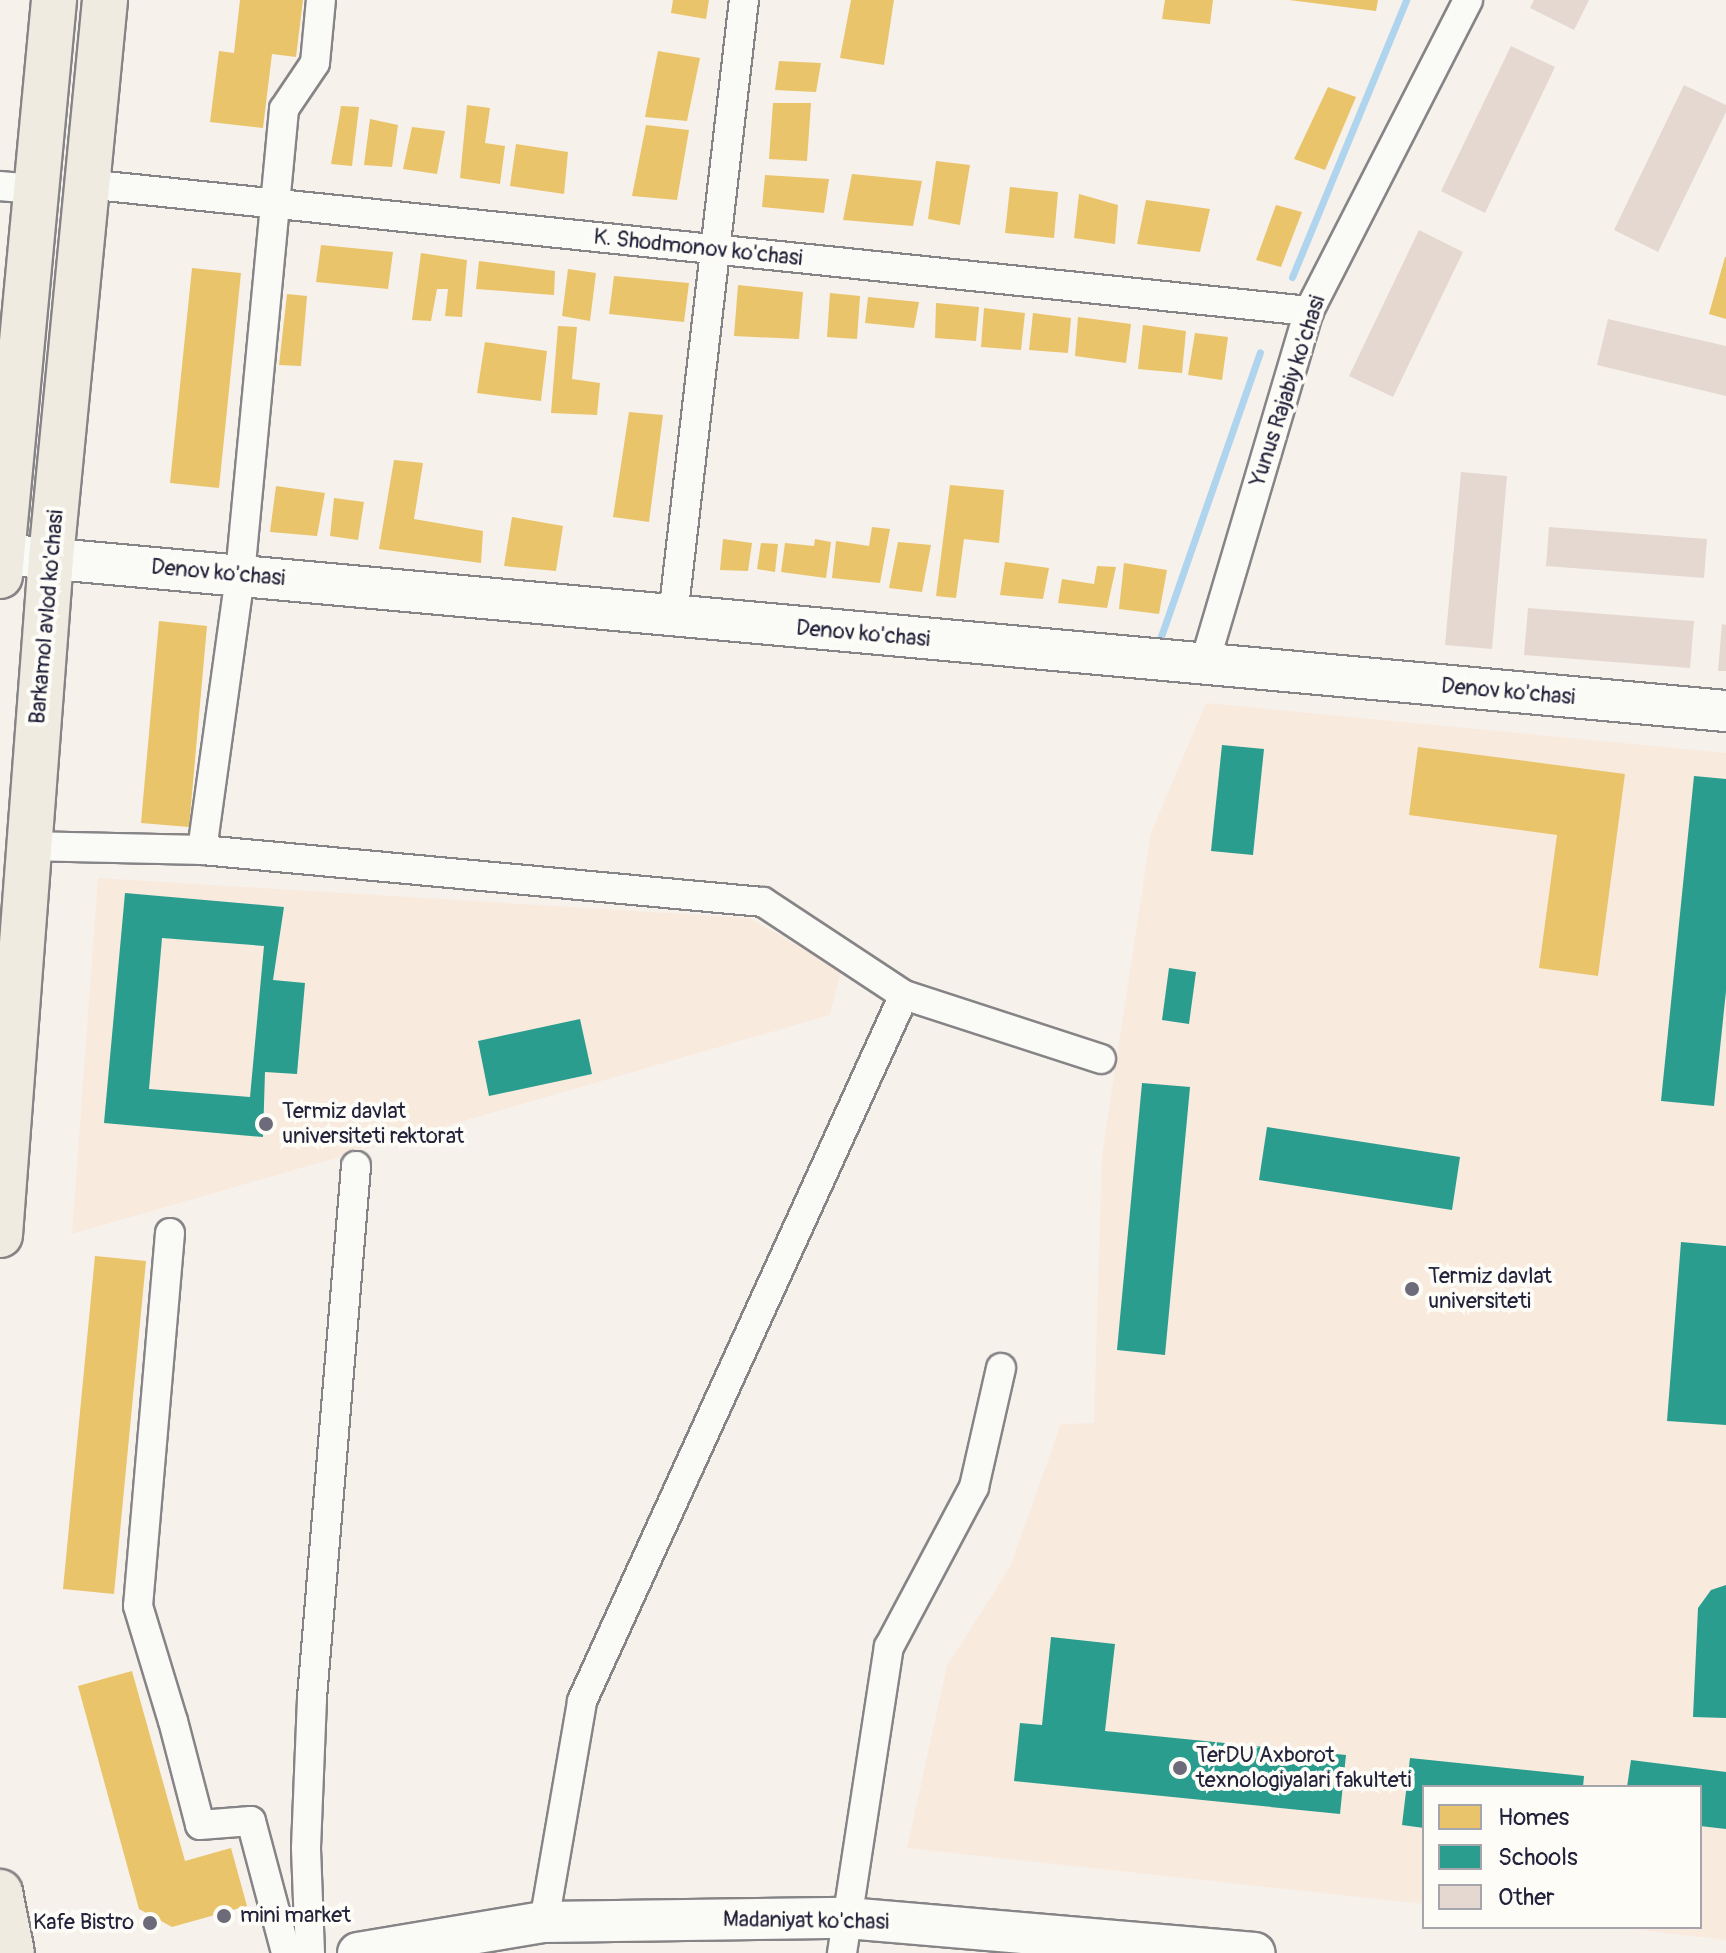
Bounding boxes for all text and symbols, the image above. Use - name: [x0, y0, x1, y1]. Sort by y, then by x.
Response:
- street label: K. Shodmonov ko'chasi: [592, 224, 804, 272]
- street label: Yunus Rajabiy ko'chasi: [1245, 292, 1331, 490]
- street label: Barkamol avlod ko'chasi: [24, 509, 70, 725]
- street label: Denov ko'chasi: [150, 554, 286, 592]
- street label: Denov ko'chasi: [795, 615, 931, 653]
- street label: Denov ko'chasi: [1440, 673, 1576, 711]
- place label: Termiz davlat universiteti rektorat: [282, 1098, 464, 1150]
- marker: Termiz davlat universiteti rektorat: [257, 1115, 275, 1133]
- place label: Termiz davlat universiteti: [1428, 1263, 1552, 1314]
- marker: Termiz davlat universiteti: [1403, 1280, 1421, 1298]
- place label: TerDU Axborot texnologiyalari fakulteti: [1196, 1742, 1411, 1794]
- marker: TerDU Axborot texnologiyalari fakulteti: [1171, 1759, 1189, 1777]
- legend: [1422, 1785, 1702, 1929]
- text: Homes: [1498, 1803, 1569, 1832]
- text: Schools: [1498, 1843, 1578, 1872]
- text: Other: [1498, 1883, 1555, 1912]
- place label: mini market: [240, 1903, 351, 1929]
- street label: Madaniyat ko'chasi: [723, 1906, 889, 1936]
- marker: mini market: [215, 1907, 233, 1925]
- place label: Kafe Bistro: [33, 1910, 134, 1936]
- marker: Kafe Bistro: [141, 1914, 159, 1932]

